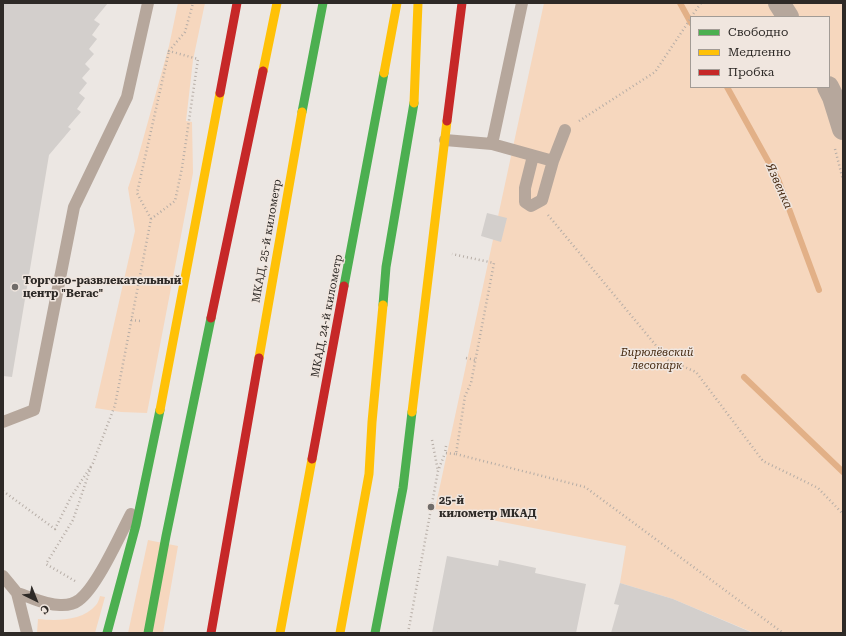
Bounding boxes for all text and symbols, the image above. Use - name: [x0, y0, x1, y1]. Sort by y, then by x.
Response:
- legend: [690, 16, 830, 88]
- text: Свободно: [728, 25, 788, 39]
- text: Медленно: [728, 45, 791, 59]
- text: Пробка: [728, 65, 774, 79]
- water label: Язвенка: [763, 161, 795, 211]
- street label: МКАД, 25-й километр: [250, 178, 284, 304]
- street label: МКАД, 24-й километр: [309, 253, 345, 379]
- place label: Торгово-развлекательный центр "Вегас": [23, 274, 181, 300]
- marker: Торгово-развлекательный центр "Вегас": [10, 282, 20, 292]
- park label: Бирюлёвский лесопарк: [620, 346, 694, 372]
- place label: 25-й километр МКАД: [439, 494, 536, 520]
- marker: 25-й километр МКАД: [426, 502, 436, 512]
- north arrow: [16, 580, 56, 620]
- text: С: [37, 602, 52, 617]

